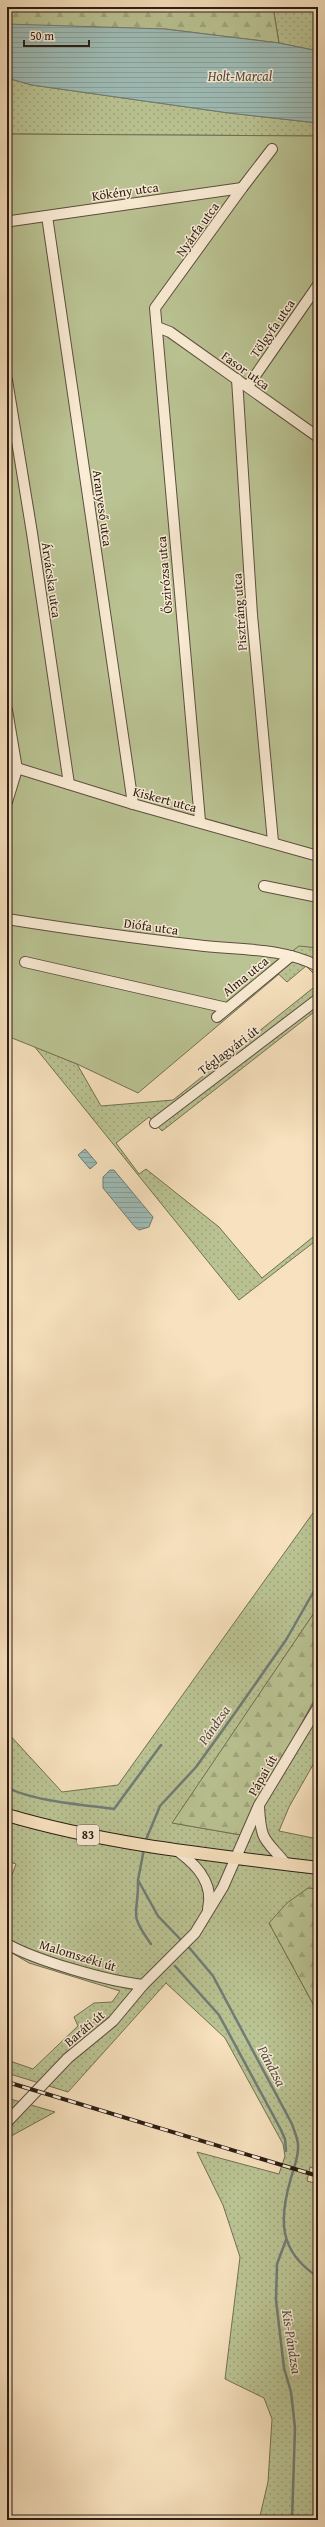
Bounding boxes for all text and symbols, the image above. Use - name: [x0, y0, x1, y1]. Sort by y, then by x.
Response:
- scale bar: [24, 22, 89, 48]
- text: 50 m: [30, 27, 54, 44]
- water label: Holt-Marcal: [207, 66, 273, 86]
- street label: Kökény utca: [90, 177, 161, 206]
- street label: Nyárfa utca: [171, 197, 224, 260]
- street label: Tölgyfa utca: [245, 295, 300, 361]
- street label: Fasor utca: [218, 346, 274, 395]
- street label: Aranyeső utca: [88, 469, 117, 548]
- street label: Őszirózsa utca: [152, 535, 177, 615]
- street label: Árvácska utca: [37, 541, 66, 620]
- street label: Pisztráng utca: [227, 572, 252, 651]
- street label: Kiskert utca: [131, 782, 200, 817]
- street label: Diófa utca: [122, 913, 180, 940]
- street label: Alma utca: [218, 951, 273, 1001]
- street label: Téglagyári út: [194, 1021, 263, 1080]
- water label: Pándzsa: [193, 1701, 235, 1750]
- street label: Pápai út: [243, 1751, 282, 1799]
- road number: 83: [77, 1825, 99, 1845]
- street label: Malomszéki út: [37, 1935, 119, 1976]
- street label: Baráti út: [60, 2006, 109, 2051]
- water label: Pándzsa: [252, 2041, 291, 2091]
- water label: Kis-Pándzsa: [277, 2307, 307, 2376]

